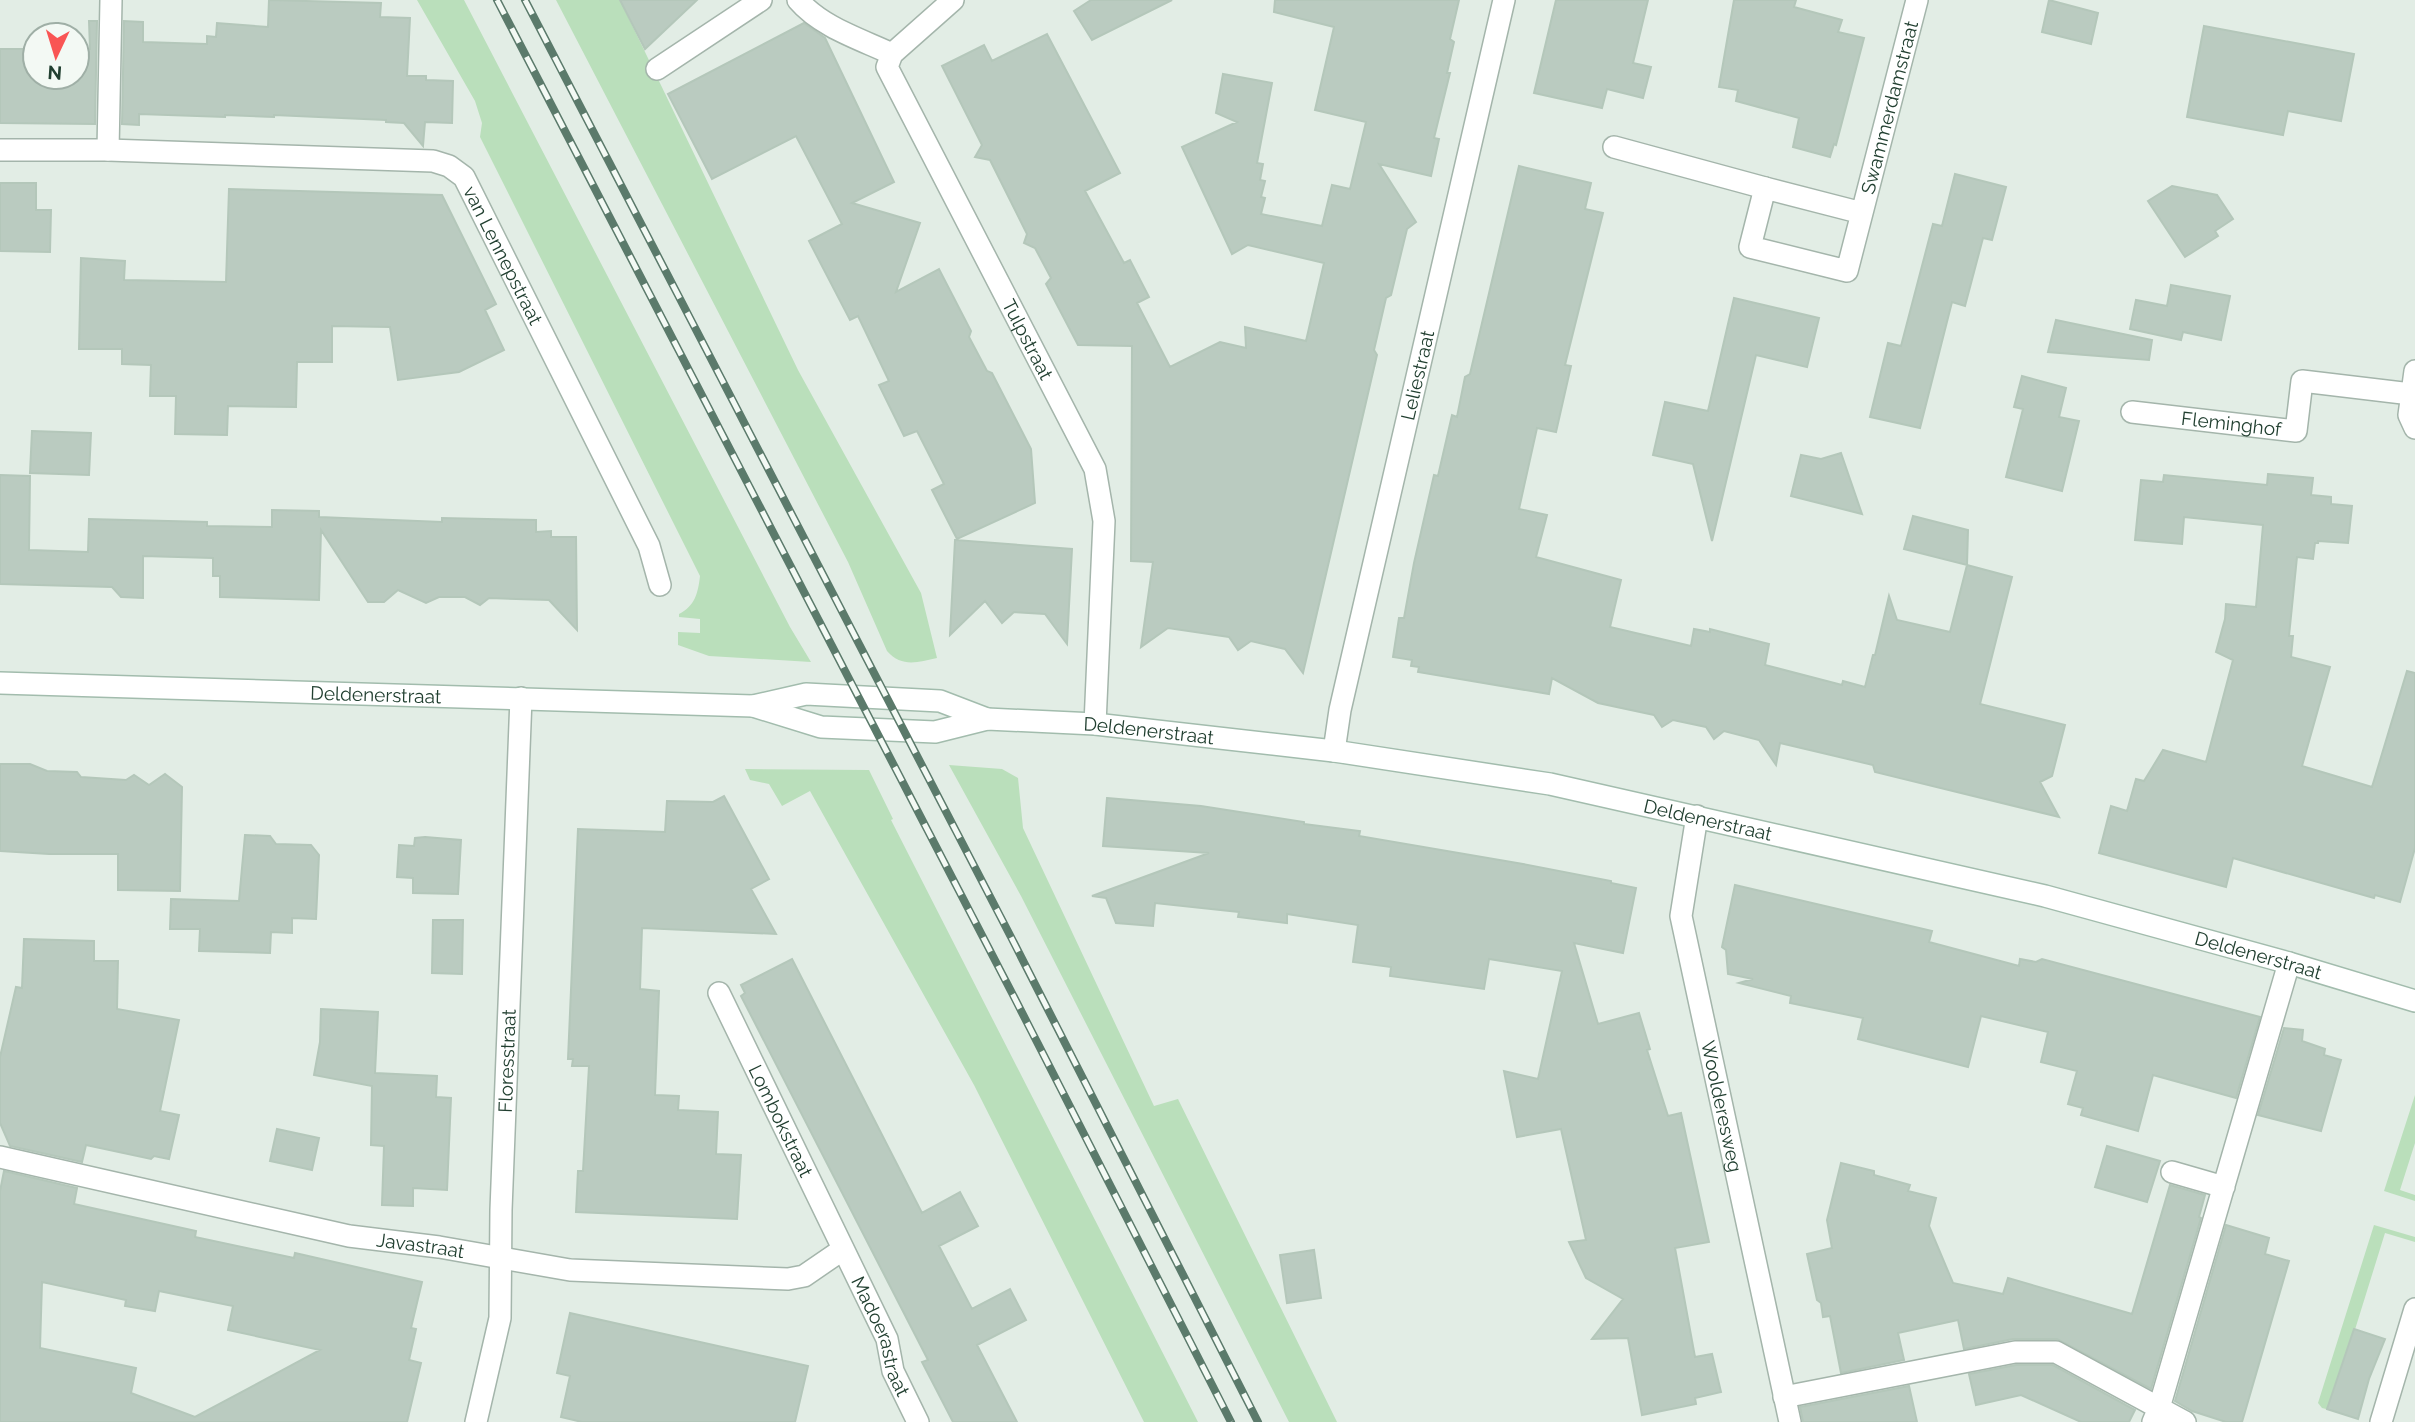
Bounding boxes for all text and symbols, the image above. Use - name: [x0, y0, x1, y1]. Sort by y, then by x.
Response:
- street label: Swammerdamstraat: [1856, 18, 1922, 196]
- north arrow: [21, 21, 91, 91]
- text: N: [47, 61, 63, 84]
- street label: van Lennepstraat: [459, 182, 547, 329]
- street label: Tulpstraat: [998, 295, 1058, 384]
- street label: Leliestraat: [1396, 327, 1439, 422]
- street label: Fleminghof: [2180, 407, 2283, 440]
- street label: Deldenerstraat: [310, 681, 442, 707]
- street label: Deldenerstraat: [1083, 712, 1216, 748]
- street label: Deldenerstraat: [1642, 795, 1775, 845]
- street label: Deldenerstraat: [2192, 927, 2325, 984]
- street label: Floresstraat: [494, 1008, 520, 1113]
- street label: Woolderesweg: [1697, 1039, 1747, 1174]
- street label: Lombokstraat: [744, 1061, 818, 1181]
- street label: Javastraat: [375, 1228, 467, 1262]
- street label: Madoerastraat: [847, 1273, 915, 1400]

